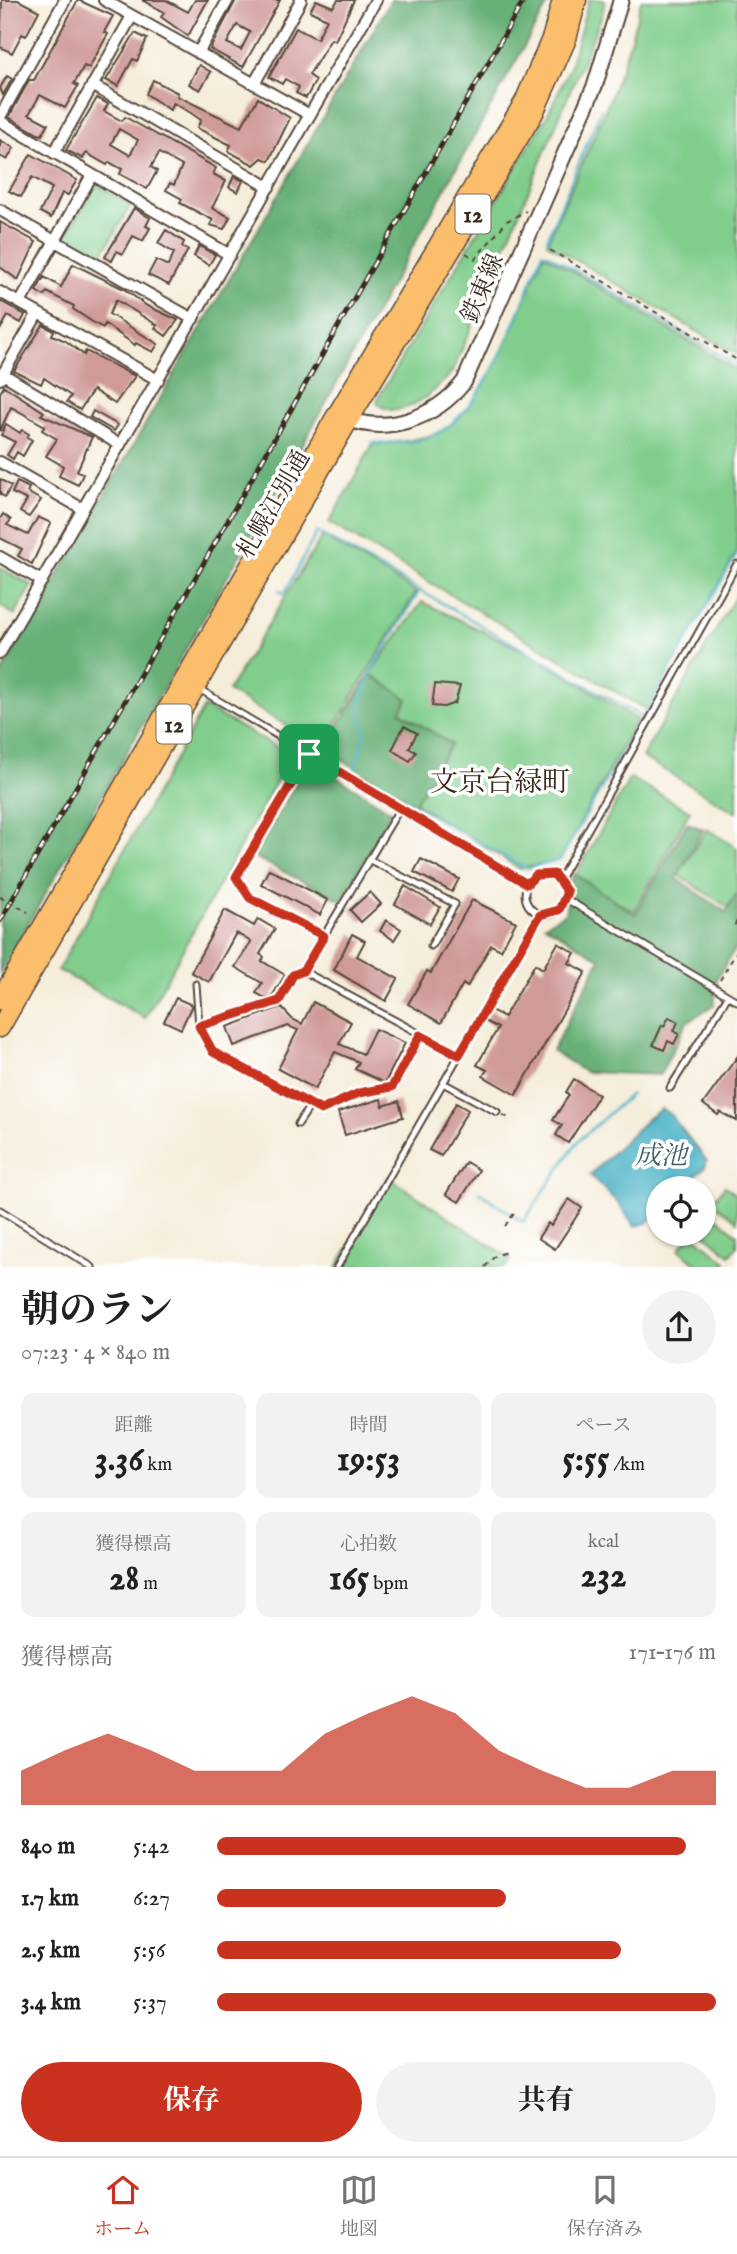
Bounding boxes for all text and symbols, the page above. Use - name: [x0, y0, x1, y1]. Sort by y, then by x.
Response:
- road number: 12: [456, 195, 490, 234]
- street label: 鉄東線: [455, 249, 512, 328]
- street label: 札幌江別通: [231, 445, 318, 564]
- road number: 12: [156, 704, 192, 744]
- pin: [279, 724, 339, 784]
- icon: arrive: [290, 735, 328, 773]
- district label: 文京台緑町: [430, 766, 570, 801]
- water label: 成池: [635, 1140, 690, 1173]
- map controls: [646, 1176, 716, 1246]
- button: locate: [646, 1176, 716, 1246]
- text: 朝のラン: [21, 1288, 173, 1336]
- button: share: [642, 1290, 716, 1364]
- text: 07:23 · 4 × 840 m: [21, 1338, 170, 1367]
- text: 距離: [114, 1414, 153, 1438]
- text: 時間: [349, 1414, 388, 1438]
- text: ペース: [575, 1414, 632, 1438]
- text: 3.36: [95, 1438, 143, 1483]
- text: 19:53: [337, 1438, 400, 1483]
- text: 5:55: [562, 1438, 609, 1483]
- text: km: [143, 1453, 172, 1477]
- text: /km: [609, 1453, 645, 1477]
- text: kcal: [588, 1530, 619, 1554]
- text: 獲得標高: [95, 1533, 172, 1557]
- text: 心拍数: [340, 1533, 397, 1557]
- text: 232: [581, 1554, 626, 1599]
- text: 28: [109, 1557, 139, 1602]
- text: 165: [329, 1557, 369, 1602]
- text: m: [139, 1572, 158, 1596]
- text: bpm: [369, 1572, 408, 1596]
- text: 171–176 m: [629, 1638, 716, 1667]
- text: 獲得標高: [21, 1643, 113, 1672]
- text: 840 m: [21, 1832, 75, 1861]
- text: 5:42: [133, 1832, 169, 1861]
- text: 1.7 km: [21, 1884, 79, 1913]
- text: 6:27: [133, 1884, 170, 1913]
- text: 2.5 km: [21, 1936, 80, 1965]
- text: 5:56: [133, 1936, 165, 1965]
- text: 3.4 km: [21, 1988, 81, 2017]
- text: 5:37: [133, 1988, 167, 2017]
- button: 保存: [21, 2062, 362, 2142]
- button: 共有: [376, 2062, 716, 2142]
- tab: ホーム: [94, 2171, 151, 2242]
- tab: 地図: [340, 2171, 378, 2242]
- tab: 保存済み: [567, 2171, 643, 2242]

